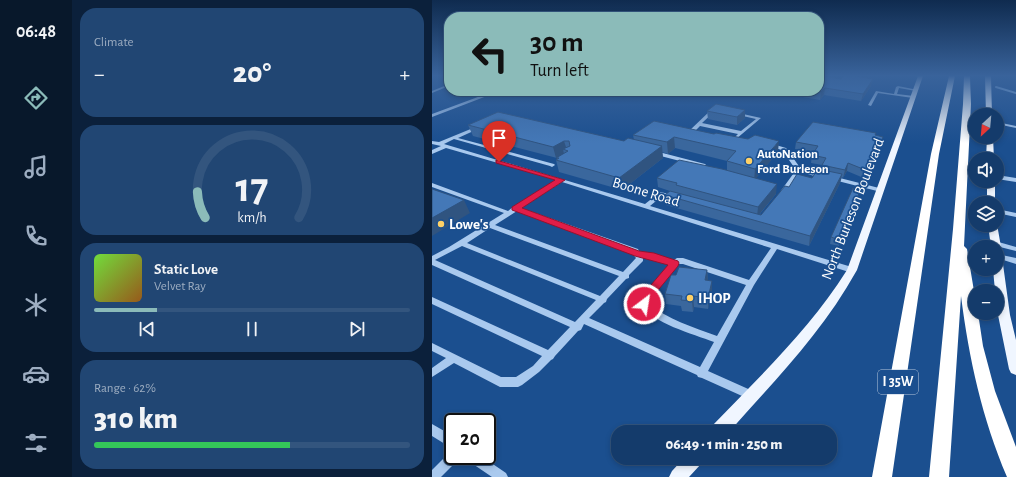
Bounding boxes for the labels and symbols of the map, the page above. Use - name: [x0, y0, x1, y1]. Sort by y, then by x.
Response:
- north arrow: [968, 108, 1004, 144]
- pin: [482, 121, 516, 162]
- street label: North Burleson Boulevard: [819, 136, 887, 282]
- place label: AutoNation Ford Burleson: [757, 148, 829, 176]
- marker: AutoNation Ford Burleson: [744, 156, 754, 166]
- street label: Boone Road: [611, 175, 682, 209]
- place label: Lowe's: [449, 217, 489, 232]
- marker: Lowe's: [436, 219, 446, 229]
- position arrow: [623, 283, 665, 325]
- place label: IHOP: [698, 291, 731, 306]
- marker: IHOP: [685, 293, 695, 303]
- road number: I 35W: [878, 370, 918, 394]
- speed limit sign: 20: [444, 413, 496, 465]

